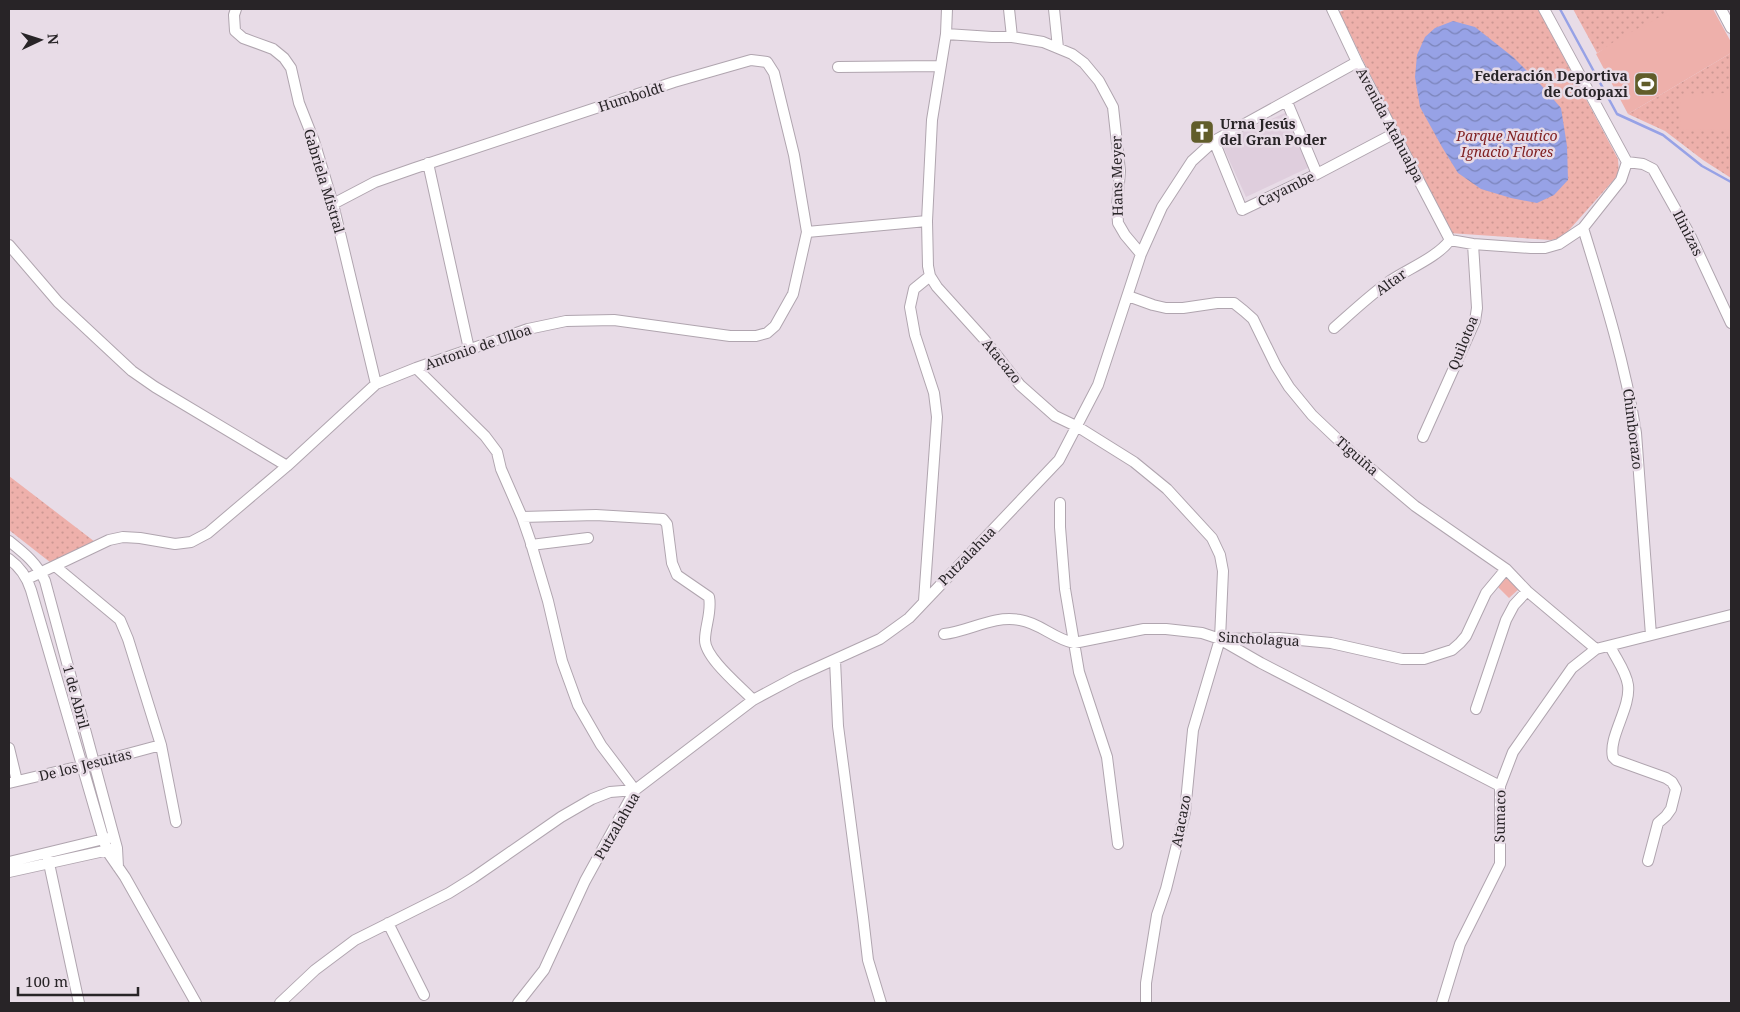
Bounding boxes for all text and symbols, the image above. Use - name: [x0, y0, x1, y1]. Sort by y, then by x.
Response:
- north arrow: [15, 15, 65, 65]
- text: N: [44, 33, 63, 45]
- street label: Avenida Atahualpa: [1352, 64, 1429, 186]
- place label: Federación Deportiva de Cotopaxi: [1474, 66, 1628, 101]
- sports icon: Federación Deportiva de Cotopaxi: [1633, 71, 1659, 97]
- street label: Humboldt: [596, 77, 666, 116]
- place label: Urna Jesús del Gran Poder: [1220, 114, 1327, 149]
- church icon: Urna Jesús del Gran Poder: [1189, 119, 1215, 145]
- street label: Gabriela Mistral: [300, 126, 350, 236]
- park label: Parque Nautico Ignacio Flores: [1455, 126, 1558, 161]
- street label: Hans Meyer: [1106, 135, 1127, 216]
- street label: Cayambe: [1254, 167, 1317, 211]
- street label: Ilinizas: [1669, 207, 1708, 259]
- street label: Altar: [1372, 264, 1410, 299]
- street label: Quilotoa: [1443, 313, 1482, 373]
- street label: Antonio de Ulloa: [422, 319, 534, 374]
- street label: Atacazo: [978, 334, 1026, 387]
- street label: Chimborazo: [1619, 387, 1648, 470]
- street label: Tiguiña: [1332, 432, 1383, 480]
- street label: Putzalahua: [934, 522, 1000, 589]
- street label: Sincholagua: [1218, 627, 1300, 650]
- street label: 1 de Abril: [59, 663, 94, 731]
- street label: De los Jesuitas: [36, 744, 133, 785]
- street label: Putzalahua: [590, 788, 644, 863]
- street label: Sumaco: [1490, 790, 1509, 842]
- street label: Atacazo: [1166, 793, 1195, 849]
- scale bar: [18, 964, 138, 996]
- text: 100 m: [25, 971, 68, 991]

